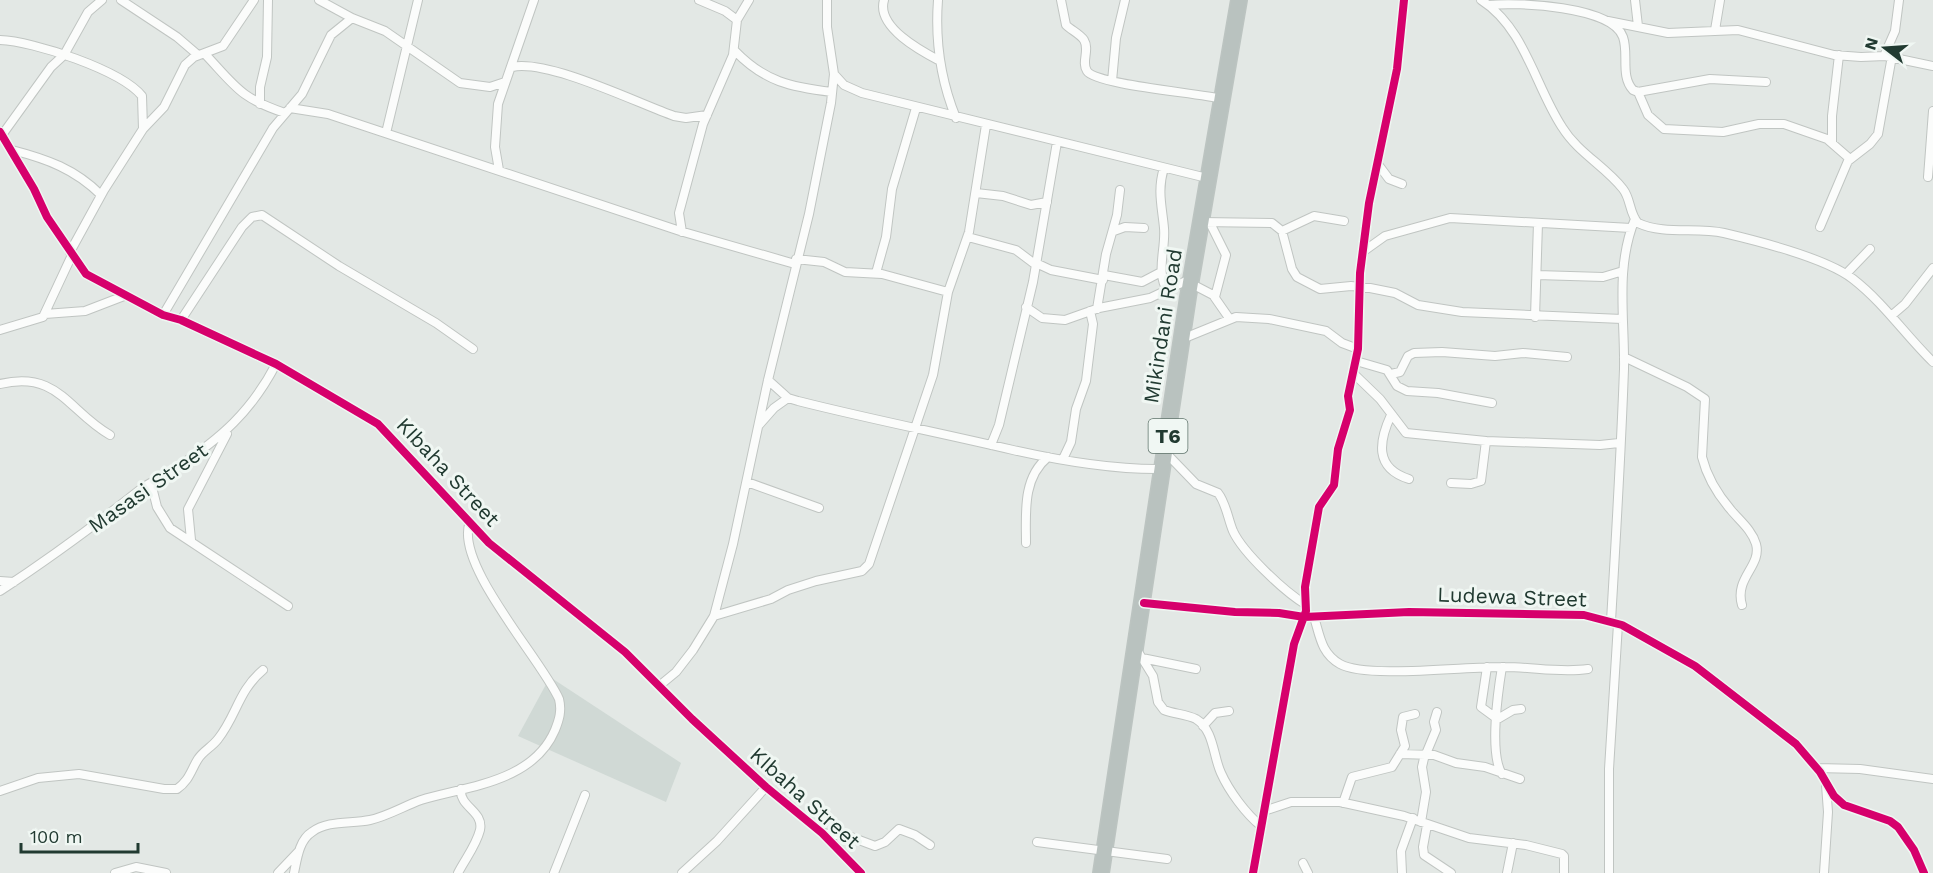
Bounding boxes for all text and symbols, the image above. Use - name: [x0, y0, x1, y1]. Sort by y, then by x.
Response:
- north arrow: [1855, 18, 1915, 78]
- text: N: [1860, 35, 1882, 52]
- street label: Mikindani Road: [1138, 247, 1187, 405]
- street label: KIbaha Street: [392, 412, 505, 531]
- road number: T6: [1148, 419, 1188, 453]
- street label: Masasi Street: [83, 437, 212, 538]
- street label: Ludewa Street: [1437, 581, 1587, 612]
- street label: KIbaha Street: [745, 742, 866, 854]
- scale bar: [21, 816, 138, 854]
- text: 100 m: [30, 826, 83, 847]

